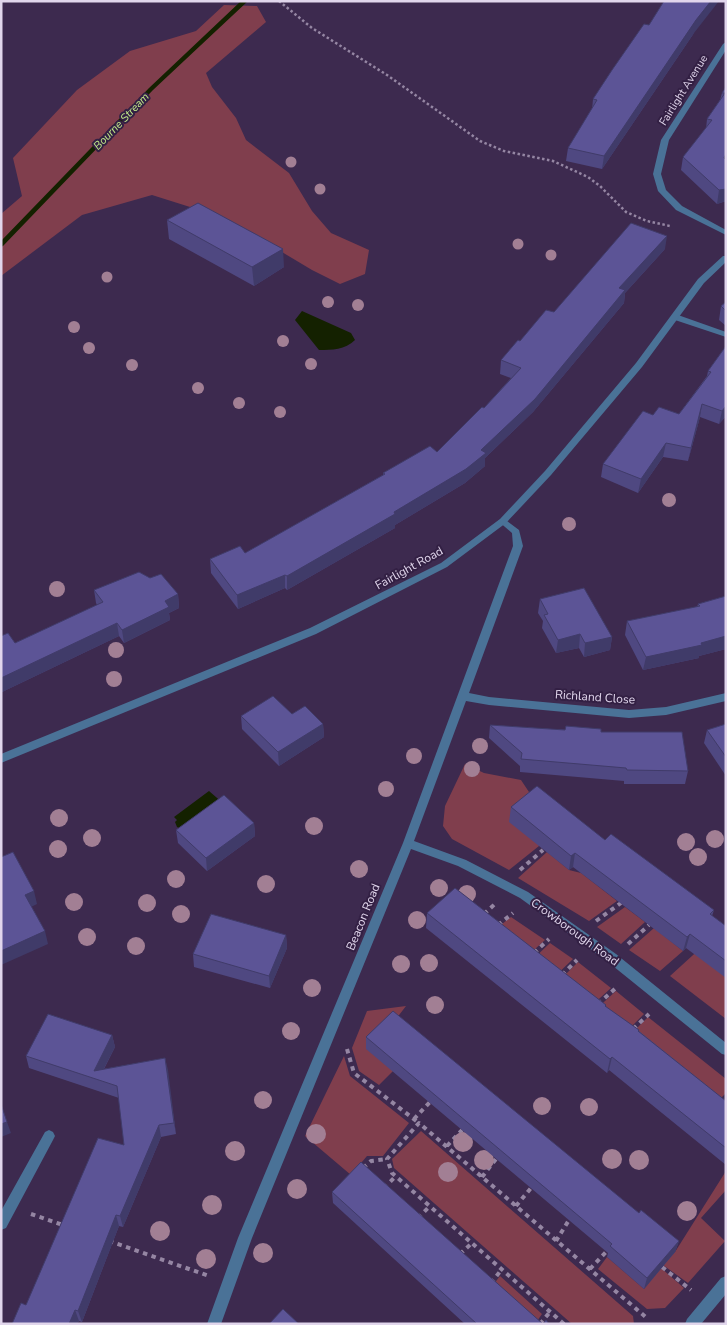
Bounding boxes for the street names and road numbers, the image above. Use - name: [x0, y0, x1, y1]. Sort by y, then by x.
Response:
- street label: Fairlight Avenue: [656, 52, 711, 128]
- street label: Fairlight Road: [372, 543, 446, 593]
- street label: Richland Close: [554, 686, 636, 708]
- street label: Beacon Road: [342, 881, 384, 953]
- street label: Crowborough Road: [528, 895, 622, 969]

